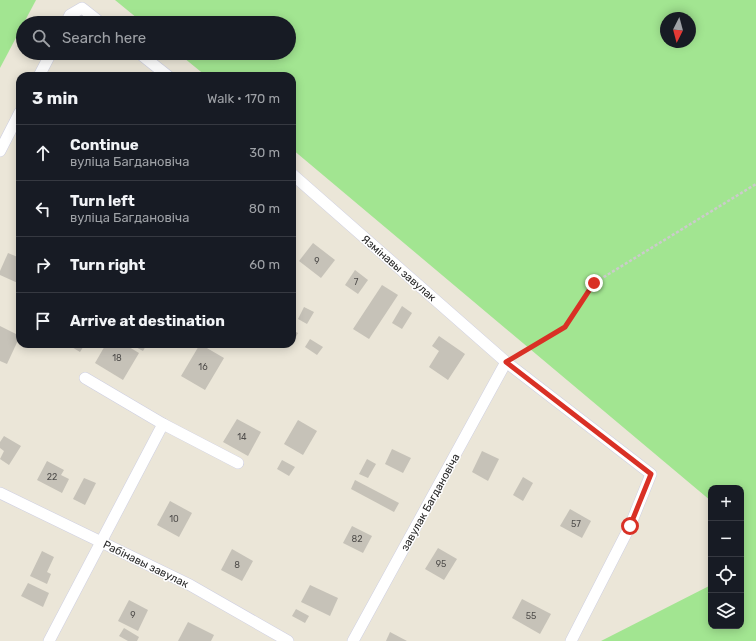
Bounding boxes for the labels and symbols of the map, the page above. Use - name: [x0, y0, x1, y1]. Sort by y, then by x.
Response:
- north arrow: [660, 12, 696, 48]
- street label: Язмінавы завулак: [359, 233, 439, 304]
- house number: 9: [314, 256, 320, 266]
- route end: [585, 274, 603, 292]
- house number: 7: [354, 277, 359, 287]
- house number: 18: [112, 353, 122, 363]
- house number: 16: [198, 362, 208, 372]
- house number: 14: [237, 432, 247, 442]
- street label: завулак Багдановіча: [398, 451, 463, 553]
- house number: 22: [47, 472, 57, 482]
- house number: 10: [169, 514, 179, 524]
- route start: [621, 517, 639, 535]
- house number: 57: [571, 519, 581, 529]
- house number: 82: [351, 534, 363, 544]
- street label: Рабінавы завулак: [101, 538, 191, 591]
- house number: 95: [436, 559, 446, 569]
- house number: 8: [234, 560, 240, 570]
- house number: 9: [130, 610, 136, 620]
- house number: 55: [526, 611, 536, 621]

